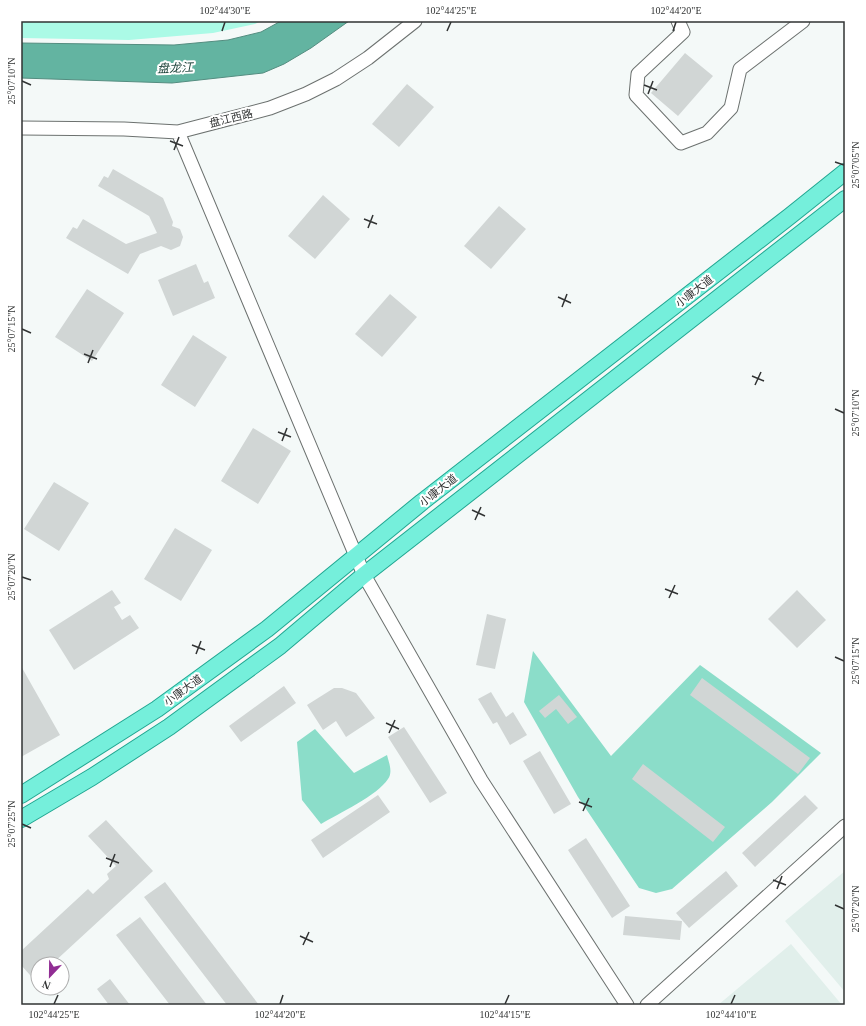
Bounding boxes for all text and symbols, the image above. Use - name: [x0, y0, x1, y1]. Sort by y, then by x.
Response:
- text: 102°44'30"E: [200, 5, 251, 16]
- text: 102°44'25"E: [426, 5, 477, 16]
- text: 102°44'20"E: [651, 5, 702, 16]
- text: 25°07'10"N: [6, 57, 17, 105]
- water label: 盘龙江: [157, 60, 195, 76]
- street label: 盘江西路: [208, 107, 254, 129]
- text: 25°07'05"N: [850, 141, 861, 189]
- street label: 小康大道: [673, 273, 715, 309]
- text: 25°07'15"N: [6, 305, 17, 353]
- text: 25°07'10"N: [850, 389, 861, 437]
- street label: 小康大道: [417, 472, 459, 508]
- text: 25°07'20"N: [6, 553, 17, 601]
- text: 25°07'15"N: [850, 637, 861, 685]
- street label: 小康大道: [162, 672, 204, 708]
- text: 25°07'25"N: [6, 800, 17, 848]
- text: 25°07'20"N: [850, 885, 861, 933]
- north arrow: [30, 956, 70, 996]
- text: N: [40, 978, 52, 992]
- text: 102°44'25"E: [29, 1009, 80, 1020]
- text: 102°44'20"E: [255, 1009, 306, 1020]
- text: 102°44'15"E: [480, 1009, 531, 1020]
- text: 102°44'10"E: [706, 1009, 757, 1020]

